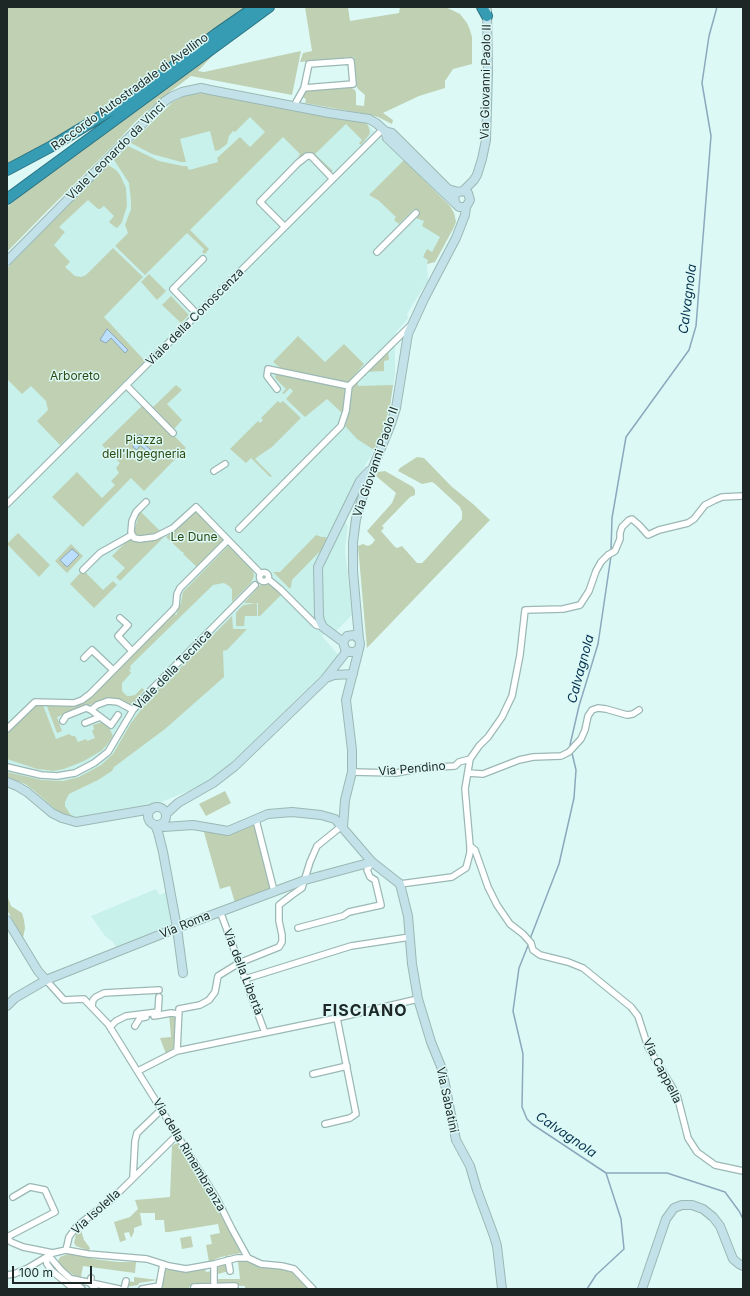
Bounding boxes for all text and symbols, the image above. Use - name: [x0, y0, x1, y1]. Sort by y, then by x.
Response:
- street label: Via Giovanni Paolo II: [478, 24, 494, 140]
- street label: Raccordo Autostradale di Avellino: [49, 30, 211, 154]
- street label: Viale Leonardo da Vinci: [64, 99, 168, 203]
- water label: Calvagnola: [676, 263, 700, 335]
- street label: Viale della Conoscenza: [143, 265, 247, 369]
- park label: Arboreto: [50, 369, 100, 383]
- street label: Via Giovanni Paolo II: [350, 405, 402, 519]
- park label: Piazza dell'Ingegneria: [102, 433, 186, 461]
- park label: Le Dune: [171, 530, 217, 544]
- street label: Viale della Tecnica: [131, 627, 215, 713]
- water label: Calvagnola: [564, 633, 598, 705]
- street label: Via Pendino: [378, 759, 446, 779]
- street label: Via Roma: [158, 908, 212, 942]
- street label: Via della Libertà: [220, 927, 266, 1017]
- district label: FISCIANO: [322, 1001, 408, 1021]
- street label: Via Cappella: [639, 1036, 685, 1106]
- street label: Via Sabatini: [433, 1066, 461, 1134]
- street label: Via della Rimembranza: [150, 1096, 228, 1214]
- water label: Calvagnola: [532, 1109, 600, 1161]
- street label: Via Isolella: [69, 1186, 123, 1238]
- scale bar: [14, 1258, 94, 1284]
- text: 100 m: [19, 1265, 53, 1280]

